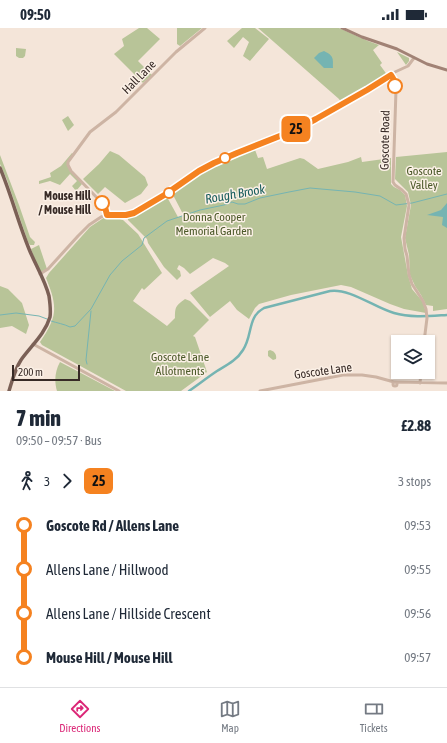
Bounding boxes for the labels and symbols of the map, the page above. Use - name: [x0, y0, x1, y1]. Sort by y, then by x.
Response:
- street label: Hall Lane: [119, 57, 159, 97]
- unlabelled marker: [387, 78, 403, 94]
- street label: Goscote Road: [377, 110, 393, 170]
- line badge: 25: [278, 116, 314, 142]
- unlabelled marker: [219, 152, 231, 164]
- park label: Goscote Valley: [406, 164, 442, 192]
- water label: Rough Brook: [204, 181, 266, 207]
- unlabelled marker: [163, 187, 175, 199]
- place label: Mouse Hill / Mouse Hill: [38, 189, 92, 217]
- marker: Mouse Hill / Mouse Hill: [94, 195, 110, 211]
- park label: Donna Cooper Memorial Garden: [176, 210, 252, 238]
- park label: Goscote Lane Allotments: [151, 350, 209, 378]
- street label: Goscote Lane: [293, 360, 353, 382]
- scale bar: [12, 363, 80, 382]

